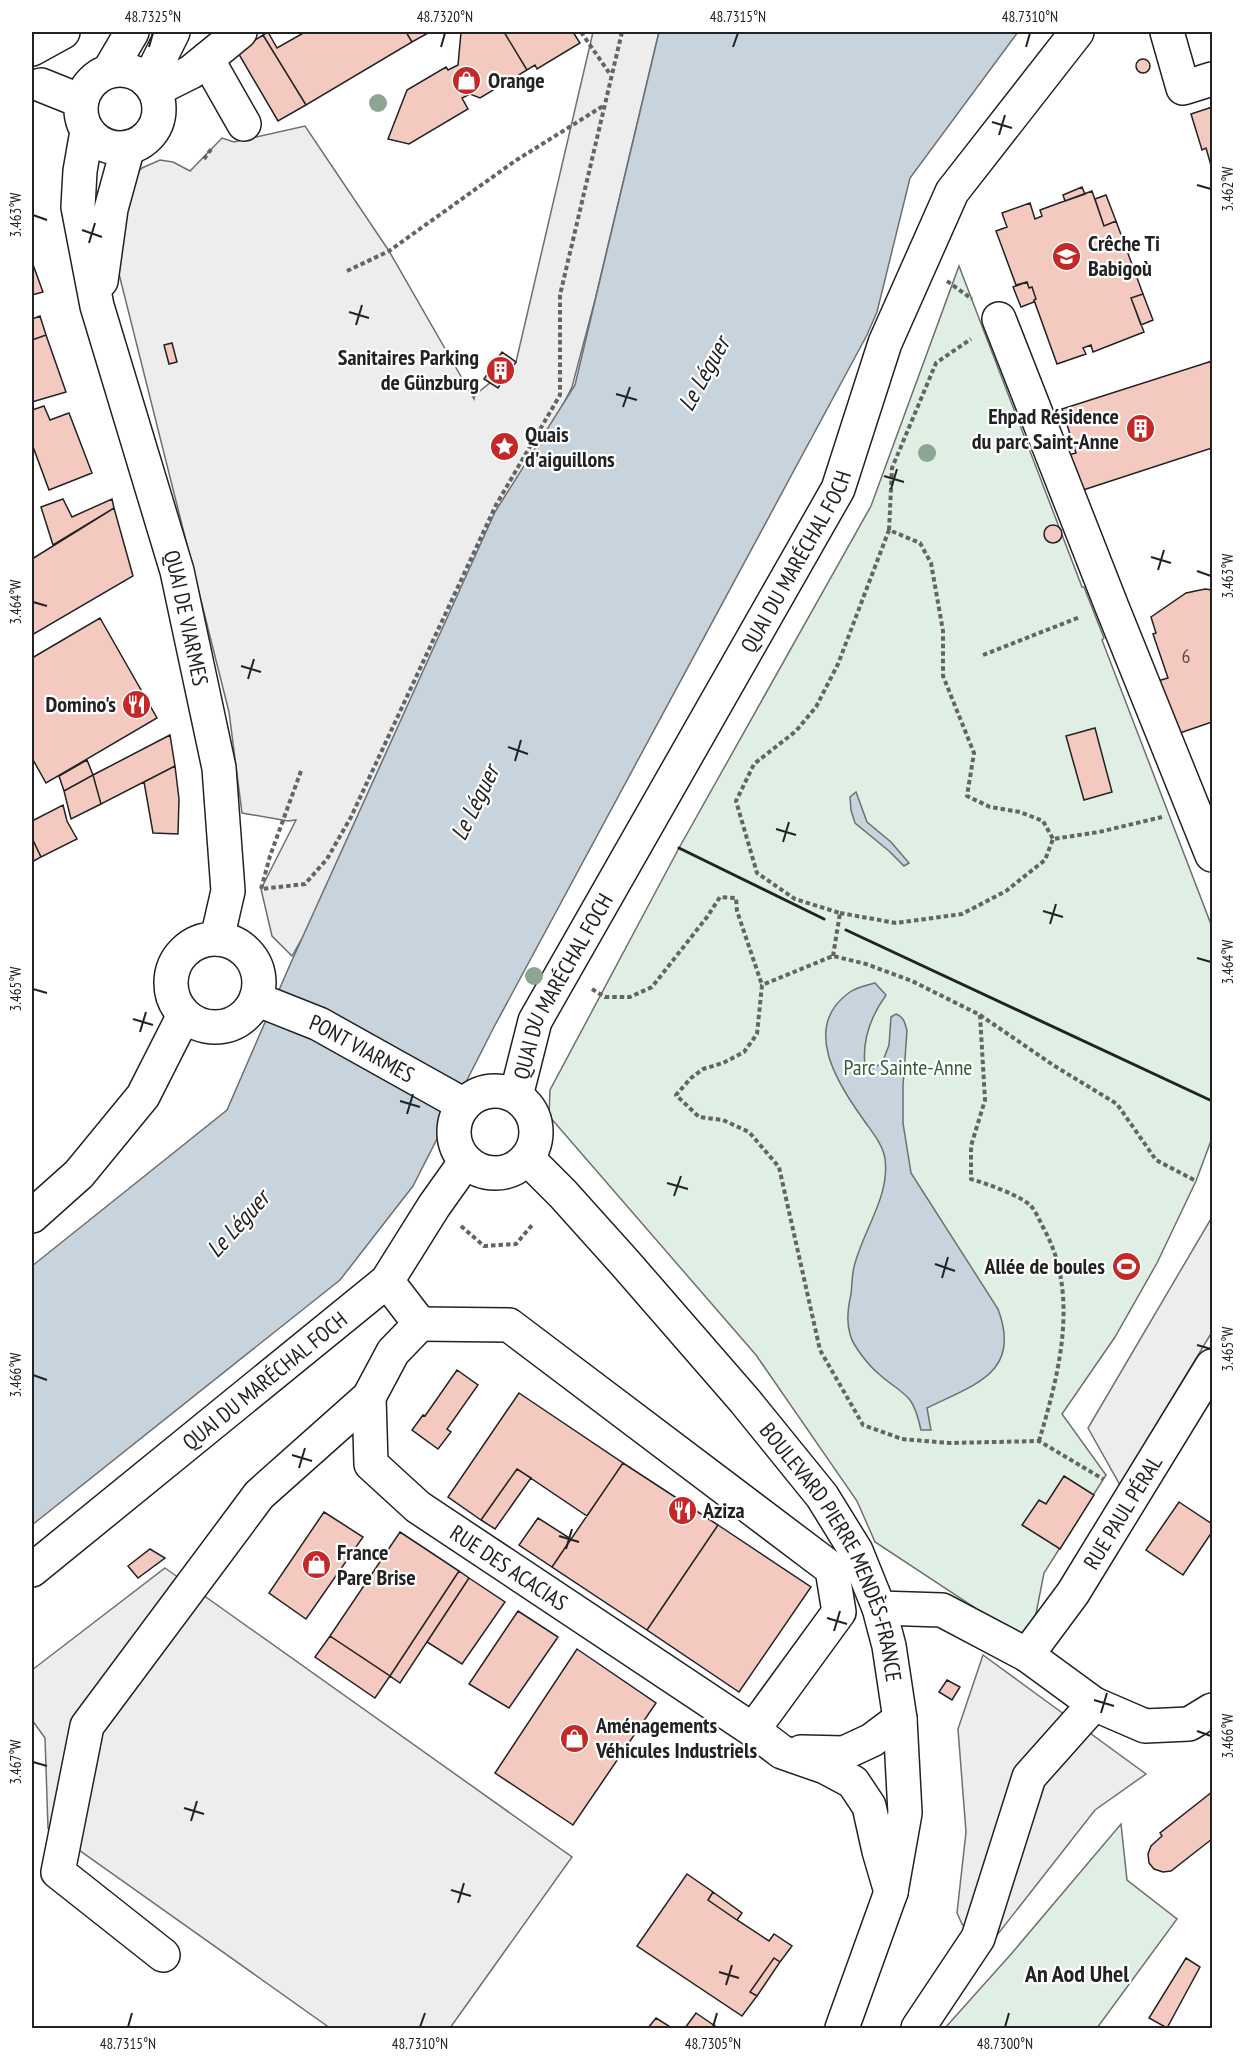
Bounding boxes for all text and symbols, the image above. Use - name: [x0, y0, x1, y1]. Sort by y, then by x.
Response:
- text: 48.7325°N: [125, 7, 181, 26]
- text: 48.7320°N: [417, 7, 473, 26]
- text: 48.7315°N: [710, 7, 766, 26]
- text: 48.7310°N: [1002, 7, 1058, 26]
- shop icon: Orange: [451, 64, 483, 96]
- place label: Orange: [488, 66, 545, 94]
- text: 3.462°W: [1218, 167, 1237, 211]
- text: 3.463°W: [6, 193, 25, 237]
- place label: Crêche Ti Babigoù: [1088, 229, 1160, 282]
- school or university icon: Crêche Ti Babigoù: [1051, 240, 1083, 272]
- water label: Le Léguer: [671, 328, 738, 416]
- place label: Sanitaires Parking de Günzburg: [338, 343, 479, 396]
- building icon: Sanitaires Parking de Günzburg: [484, 354, 516, 386]
- place label: Ehpad Résidence du parc Saint-Anne: [972, 402, 1119, 455]
- building icon: Ehpad Résidence du parc Saint-Anne: [1124, 413, 1156, 445]
- place label: Quais d'aiguillons: [525, 420, 615, 473]
- place icon: Quais d'aiguillons: [488, 431, 520, 463]
- street label: QUAI DU MARÉCHAL FOCH: [734, 467, 857, 657]
- street label: QUAI DE VIARMES: [157, 547, 215, 688]
- text: 3.463°W: [1218, 554, 1237, 598]
- text: 3.464°W: [6, 580, 25, 624]
- house number: 6: [1182, 643, 1191, 669]
- restaurant icon: Domino's: [121, 688, 153, 720]
- place label: Domino's: [46, 690, 116, 718]
- water label: Le Léguer: [443, 757, 507, 845]
- street label: QUAI DU MARÉCHAL FOCH: [507, 888, 619, 1082]
- text: 3.464°W: [1218, 940, 1237, 984]
- text: 3.465°W: [6, 967, 25, 1011]
- street label: PONT VIARMES: [306, 1008, 419, 1089]
- park label: Parc Sainte-Anne: [844, 1053, 972, 1081]
- water label: Le Léguer: [199, 1181, 278, 1264]
- sports icon: Allée de boules: [1110, 1250, 1142, 1282]
- place label: Allée de boules: [983, 1252, 1105, 1280]
- street label: QUAI DU MARÉCHAL FOCH: [177, 1305, 353, 1456]
- text: 3.465°W: [1218, 1327, 1237, 1371]
- text: 3.466°W: [6, 1353, 25, 1397]
- street label: BOULEVARD PIERRE MENDÈS-FRANCE: [754, 1417, 908, 1683]
- street label: RUE PAUL PÉRAL: [1077, 1450, 1168, 1574]
- restaurant icon: Aziza: [666, 1494, 698, 1526]
- place label: Aziza: [702, 1496, 745, 1524]
- street label: RUE DES ACACIAS: [445, 1519, 573, 1617]
- place label: France Pare Brise: [337, 1538, 416, 1591]
- shop icon: France Pare Brise: [300, 1549, 332, 1581]
- place label: Aménagements Véhicules Industriels: [595, 1711, 757, 1764]
- text: 3.466°W: [1218, 1714, 1237, 1758]
- shop icon: Aménagements Véhicules Industriels: [559, 1722, 591, 1754]
- text: 3.467°W: [6, 1740, 25, 1784]
- district label: An Aod Uhel: [1024, 1958, 1129, 1989]
- text: 48.7315°N: [100, 2034, 156, 2053]
- text: 48.7310°N: [392, 2034, 448, 2053]
- text: 48.7305°N: [685, 2034, 741, 2053]
- text: 48.7300°N: [977, 2034, 1033, 2053]

